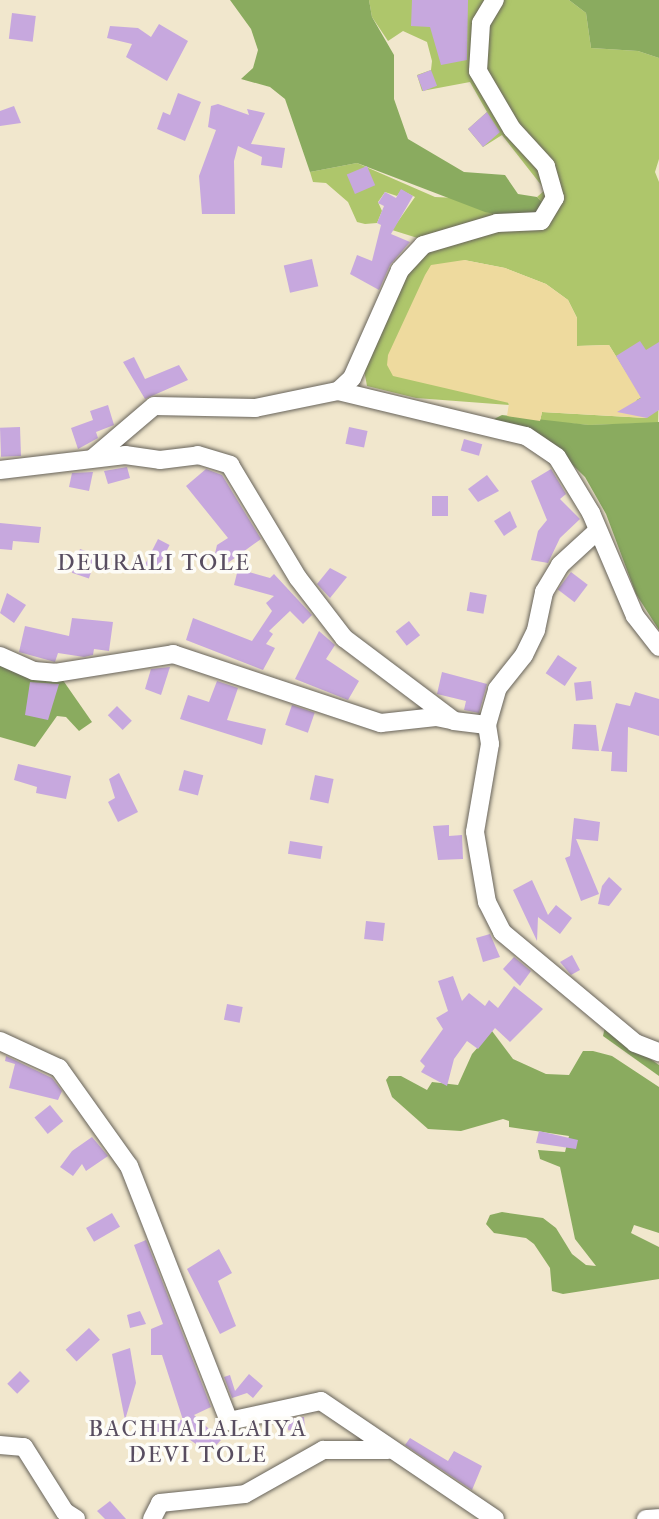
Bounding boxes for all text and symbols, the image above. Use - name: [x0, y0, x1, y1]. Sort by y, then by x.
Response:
- district label: DEURALI TOLE: [59, 549, 249, 577]
- district label: BACHHALALAIYA DEVI TOLE: [90, 1415, 306, 1469]

